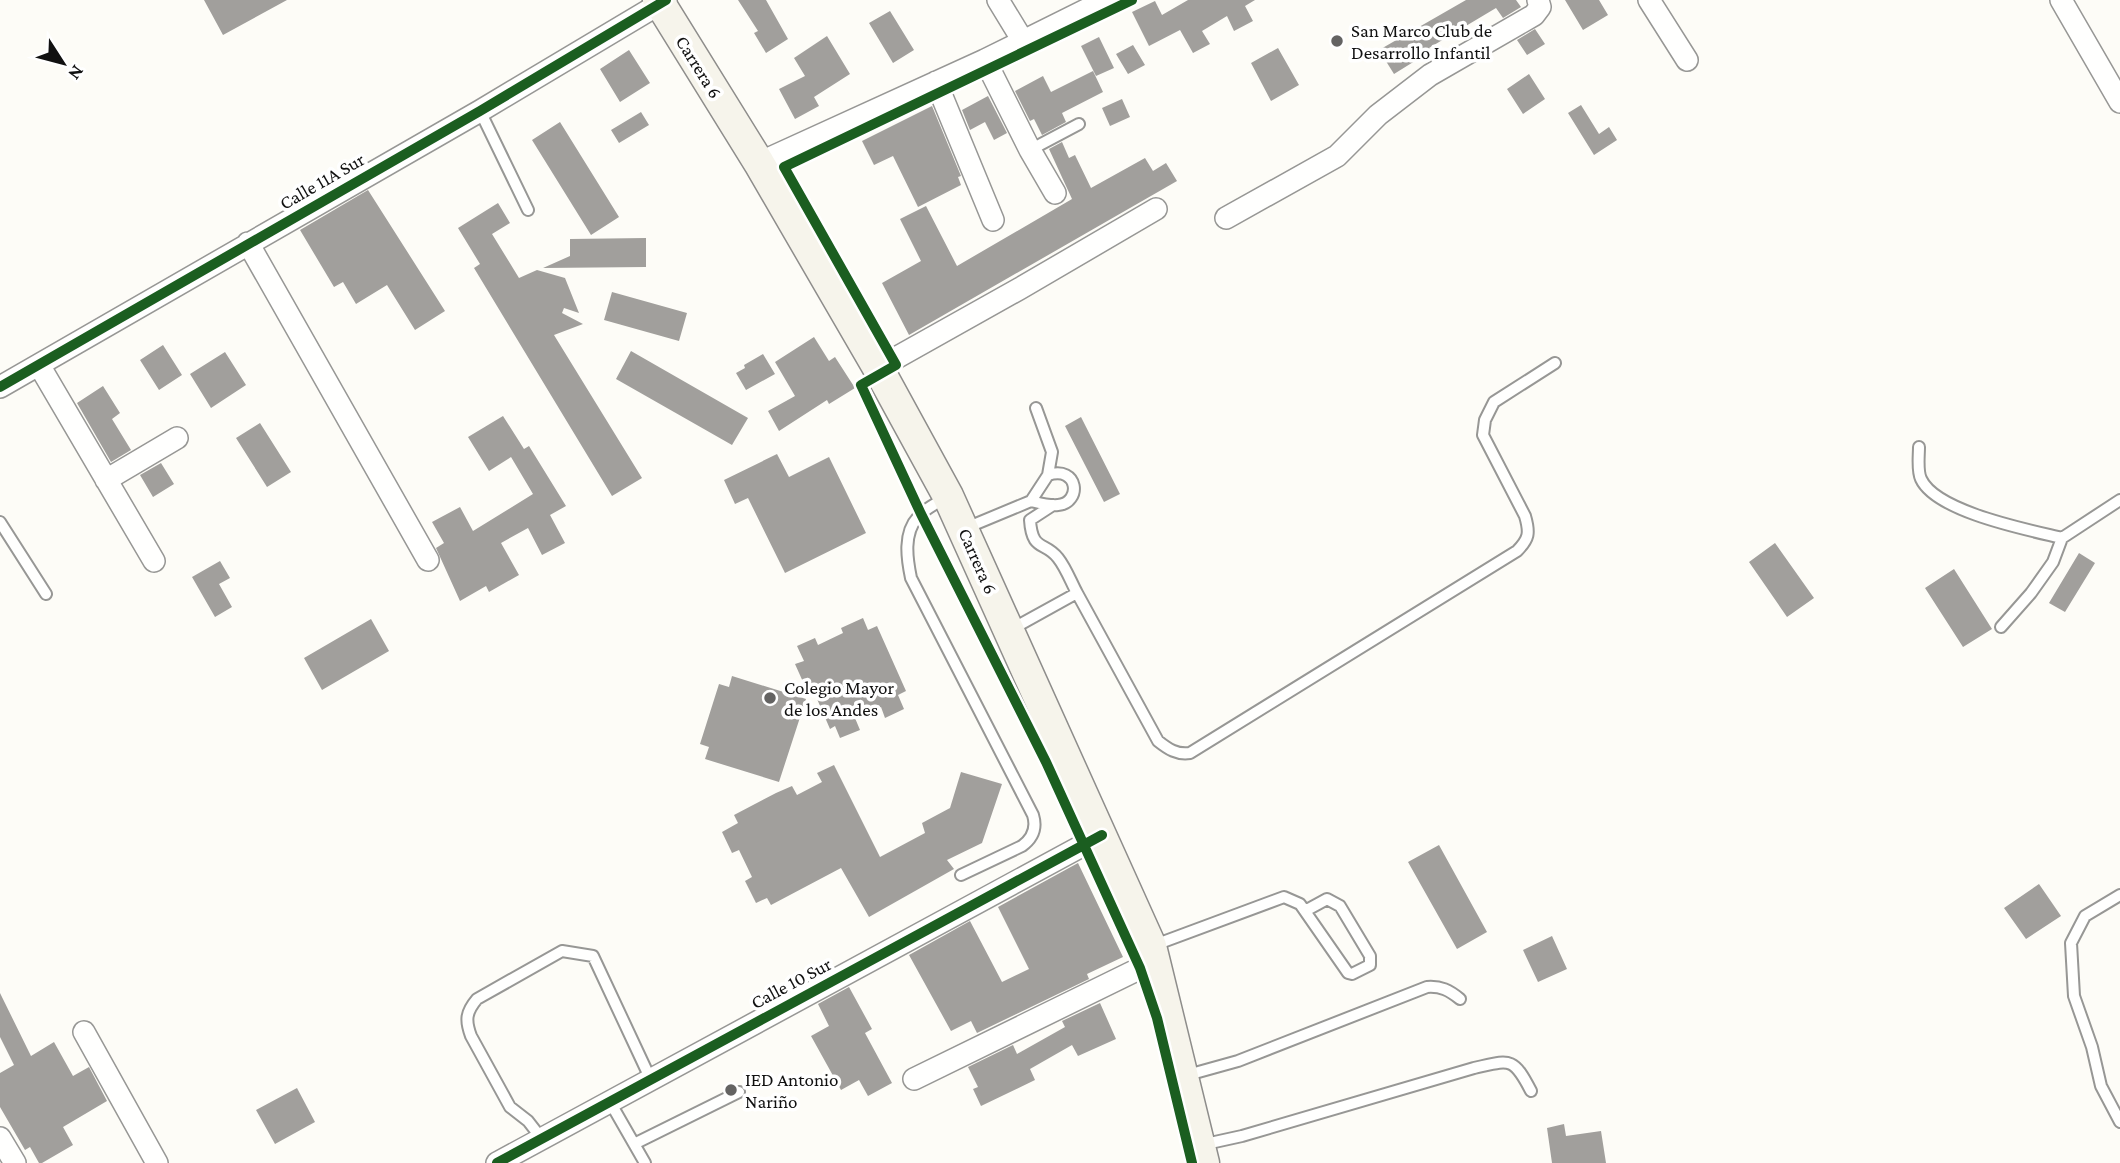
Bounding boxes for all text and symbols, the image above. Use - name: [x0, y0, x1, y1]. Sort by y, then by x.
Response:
- place label: San Marco Club de Desarrollo Infantil: [1351, 20, 1492, 63]
- north arrow: [28, 28, 98, 98]
- street label: Carrera 6: [672, 32, 726, 102]
- marker: San Marco Club de Desarrollo Infantil: [1329, 33, 1345, 49]
- text: N: [64, 61, 89, 84]
- street label: Calle 11A Sur: [276, 148, 368, 214]
- street label: Carrera 6: [954, 525, 1002, 597]
- place label: Colegio Mayor de los Andes: [784, 677, 895, 720]
- marker: Colegio Mayor de los Andes: [762, 690, 778, 706]
- street label: Calle 10 Sur: [747, 953, 835, 1013]
- place label: IED Antonio Nariño: [745, 1069, 838, 1112]
- marker: IED Antonio Nariño: [723, 1082, 739, 1098]

